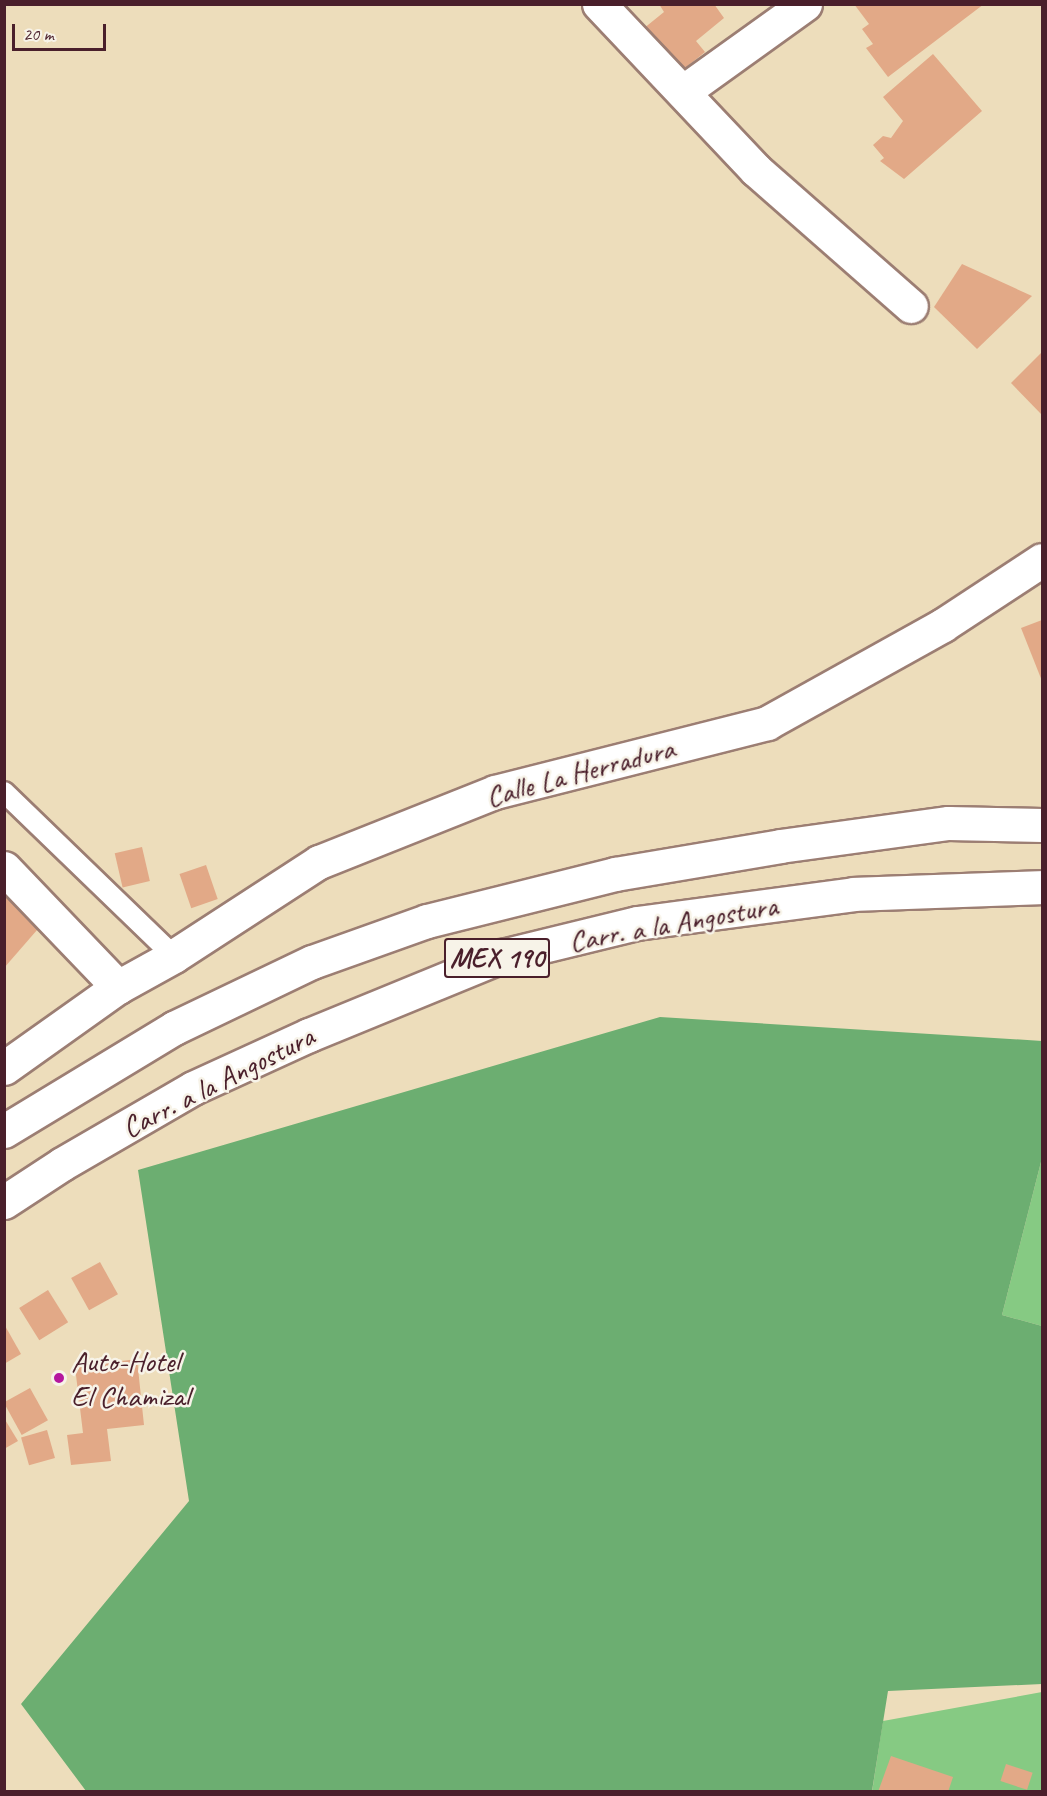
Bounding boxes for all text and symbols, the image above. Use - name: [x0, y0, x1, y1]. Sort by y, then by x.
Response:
- scale bar: [15, 12, 110, 50]
- text: 20 m: [23, 23, 54, 45]
- street label: Calle La Herradura: [481, 729, 679, 815]
- street label: Carr. a la Angostura: [566, 887, 780, 959]
- road number: MEX 190: [443, 933, 551, 983]
- street label: Carr. a la Angostura: [115, 1018, 321, 1146]
- place label: Auto-Hotel El Chamizal: [71, 1343, 191, 1414]
- marker: Auto-Hotel El Chamizal: [52, 1371, 66, 1385]

